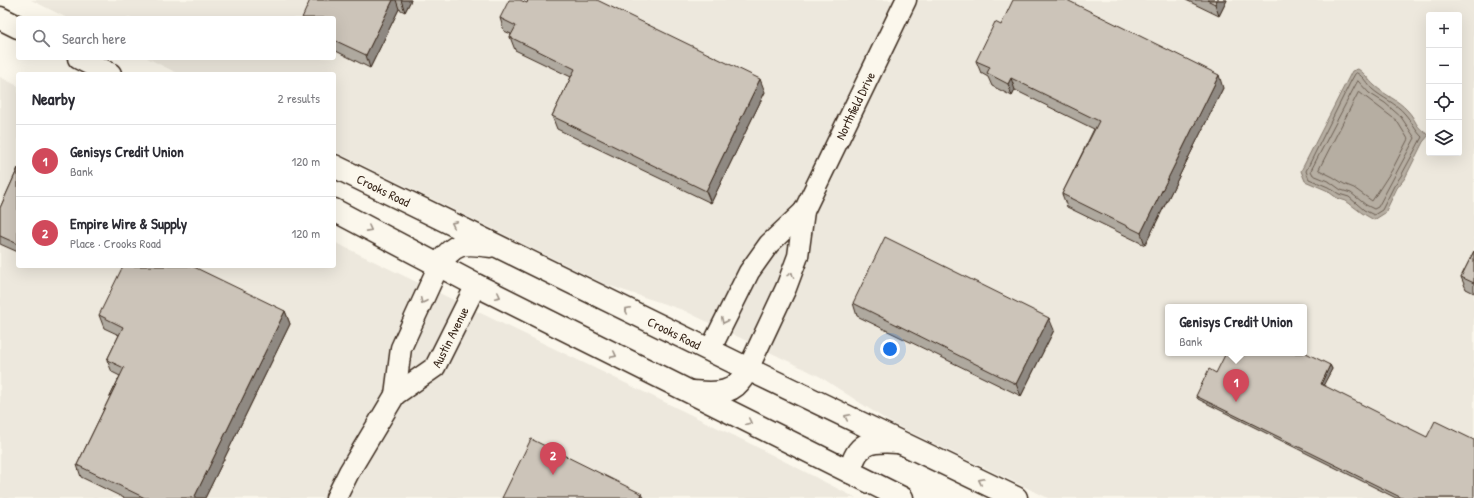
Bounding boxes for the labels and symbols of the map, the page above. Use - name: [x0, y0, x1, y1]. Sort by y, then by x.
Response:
- street label: Northfield Drive: [831, 69, 879, 143]
- street label: Crooks Road: [354, 169, 413, 211]
- one-way arrow: [450, 221, 458, 229]
- one-way arrow: [364, 224, 372, 231]
- one-way arrow: [786, 271, 794, 279]
- one-way arrow: [494, 291, 501, 299]
- one-way arrow: [420, 297, 428, 304]
- street label: Austin Avenue: [427, 304, 473, 371]
- one-way arrow: [623, 307, 631, 315]
- street label: Crooks Road: [645, 312, 704, 354]
- one-way arrow: [721, 317, 729, 324]
- your location: [880, 339, 900, 359]
- one-way arrow: [610, 350, 617, 358]
- pin: 1: [1223, 369, 1249, 402]
- one-way arrow: [844, 414, 852, 422]
- one-way arrow: [745, 417, 753, 425]
- pin: 2: [540, 442, 566, 475]
- one-way arrow: [978, 478, 985, 486]

